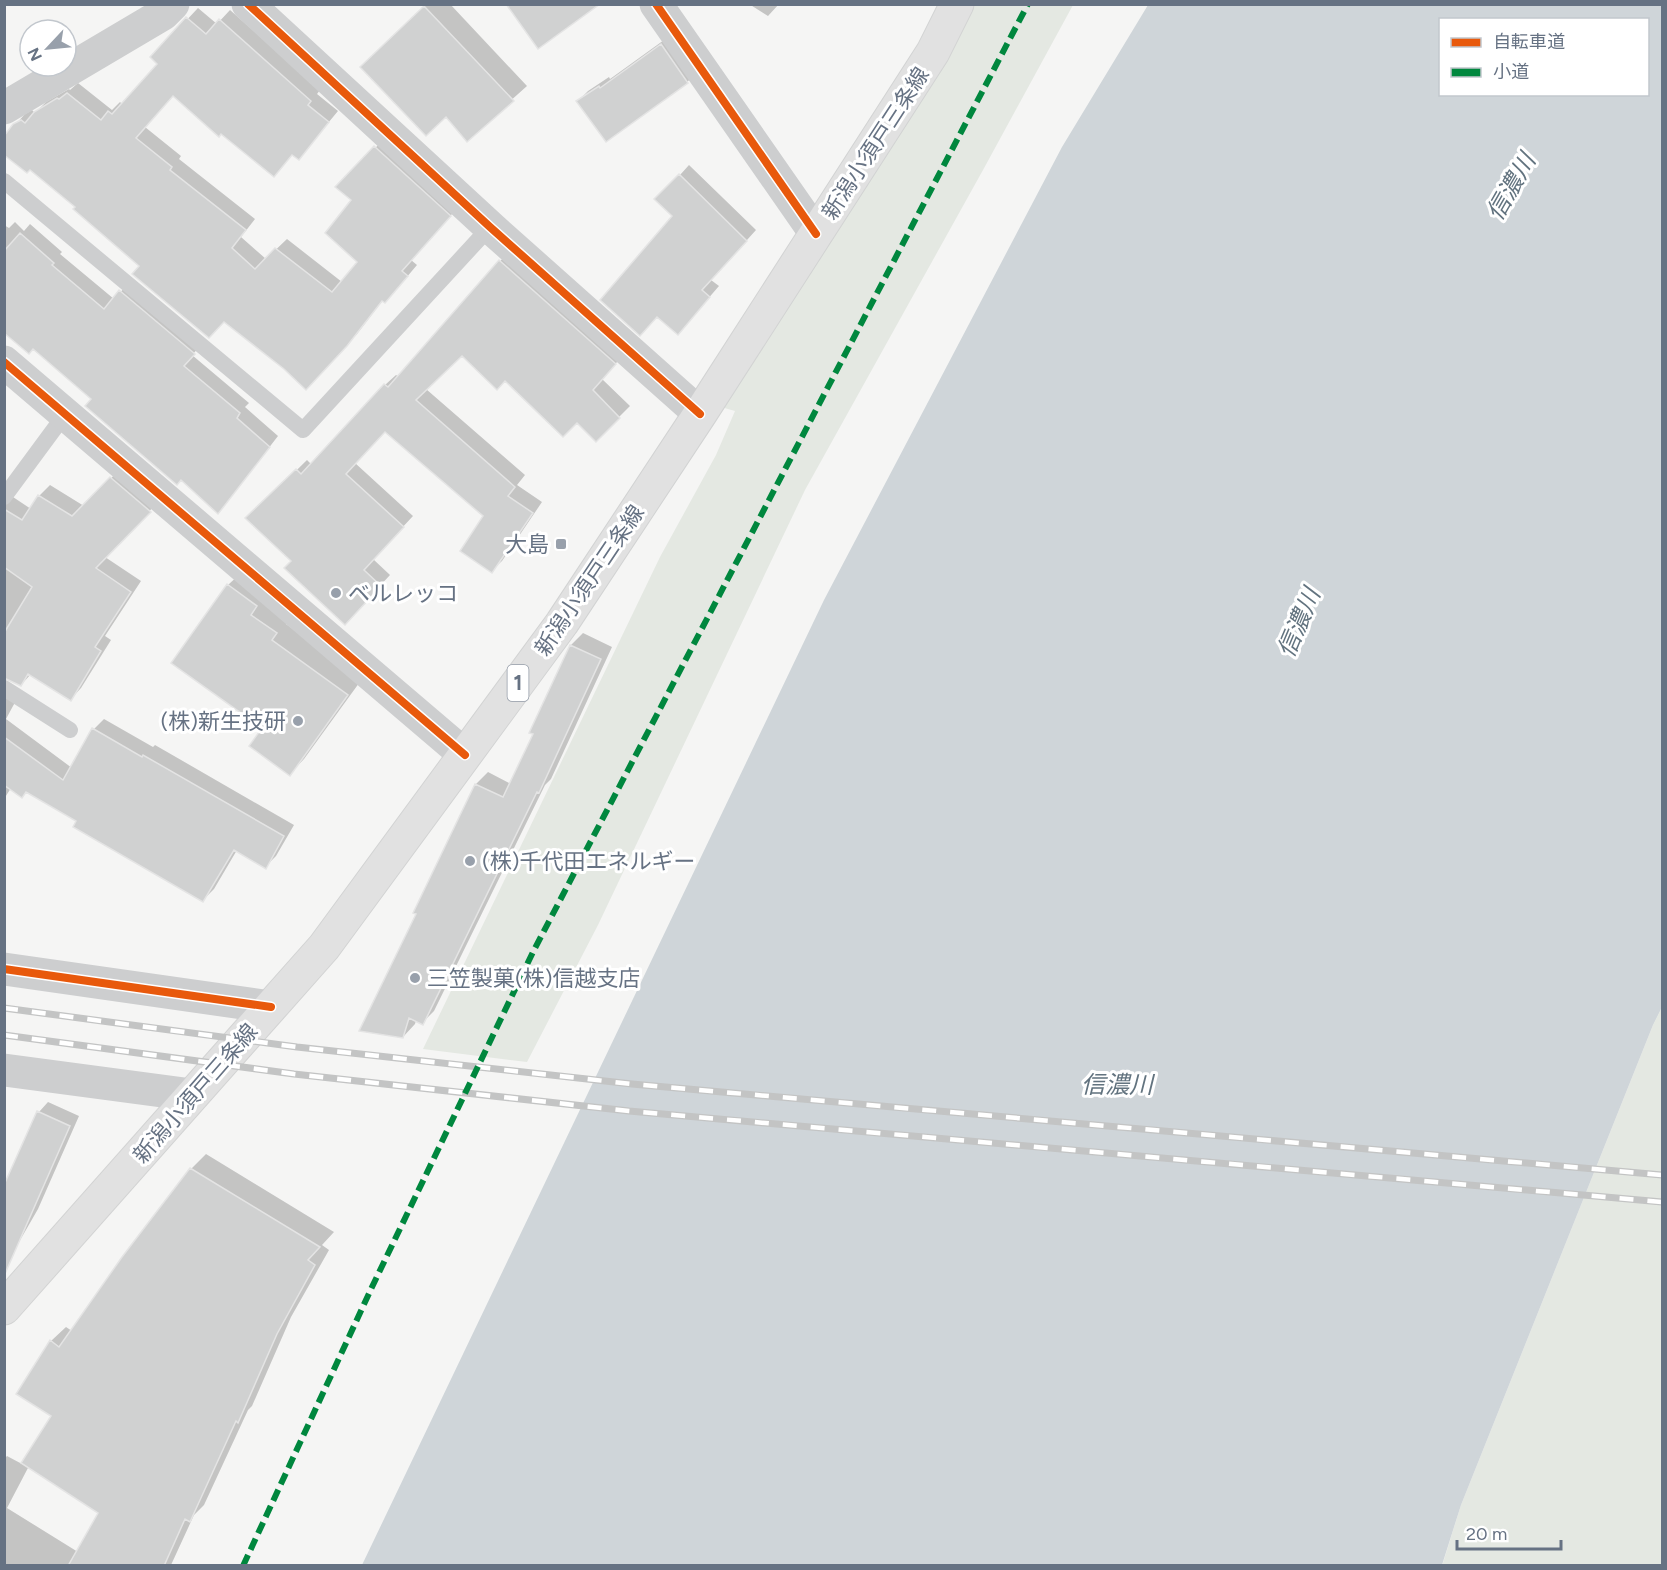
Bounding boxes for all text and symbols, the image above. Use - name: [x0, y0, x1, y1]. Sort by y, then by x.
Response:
- north arrow: [18, 18, 78, 78]
- legend: [1439, 18, 1649, 96]
- text: 自転車道: [1493, 31, 1565, 53]
- text: N: [24, 45, 46, 64]
- text: 小道: [1493, 61, 1529, 83]
- street label: 新潟小須戸三条線: [816, 62, 935, 224]
- water label: 信濃川: [1480, 146, 1543, 225]
- street label: 新潟小須戸三条線: [529, 500, 650, 661]
- place label: 大島: [505, 531, 549, 558]
- marker: 大島: [554, 537, 568, 551]
- place label: ベルレッコ: [348, 580, 458, 607]
- water label: 信濃川: [1271, 581, 1327, 662]
- marker: ベルレッコ: [329, 586, 343, 600]
- road number: 1: [508, 665, 528, 701]
- place label: (株)新生技研: [161, 708, 286, 735]
- marker: (株)新生技研: [291, 714, 305, 728]
- place label: (株)千代田エネルギー: [482, 848, 696, 875]
- marker: (株)千代田エネルギー: [463, 854, 477, 868]
- place label: 三笠製菓(株)信越支店: [427, 965, 641, 992]
- marker: 三笠製菓(株)信越支店: [408, 971, 422, 985]
- street label: 新潟小須戸三条線: [127, 1018, 263, 1169]
- water label: 信濃川: [1081, 1070, 1156, 1099]
- scale bar: [1457, 1513, 1560, 1551]
- text: 20 m: [1466, 1523, 1507, 1545]

